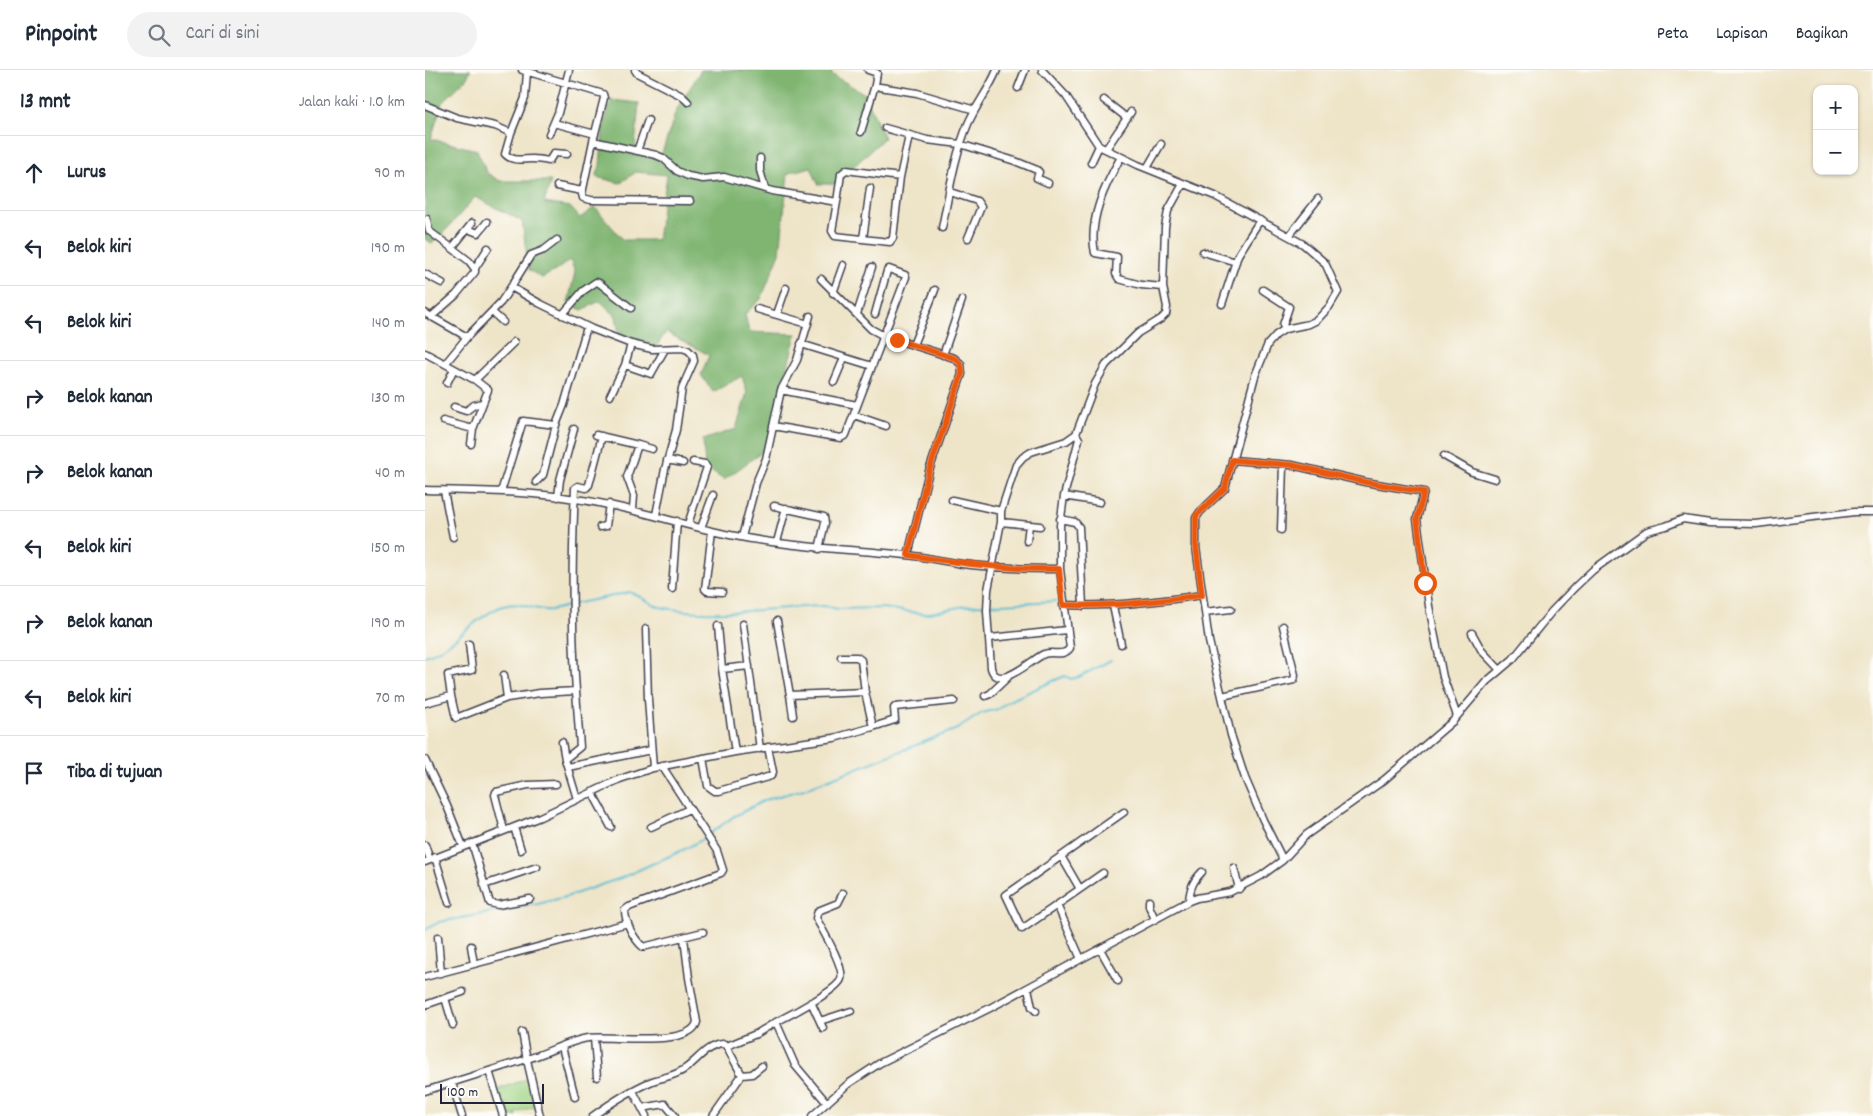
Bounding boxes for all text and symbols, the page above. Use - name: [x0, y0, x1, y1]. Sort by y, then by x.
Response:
- search box: [127, 12, 477, 57]
- text: Pinpoint: [25, 18, 97, 52]
- icon: search: [145, 21, 173, 49]
- text: Cari di sini: [185, 21, 259, 48]
- text: Peta: [1657, 22, 1688, 47]
- text: Lapisan: [1716, 22, 1768, 47]
- text: Bagikan: [1796, 22, 1848, 47]
- map controls: [1813, 85, 1858, 175]
- button: +: [1813, 85, 1858, 130]
- text: 13 mnt: [20, 88, 71, 118]
- text: Jalan kaki · 1.0 km: [299, 91, 405, 114]
- button: −: [1813, 130, 1858, 175]
- icon: ahead: [20, 159, 48, 187]
- text: Lurus: [67, 160, 106, 187]
- text: 90 m: [374, 162, 405, 185]
- icon: left: [20, 234, 48, 262]
- text: Belok kiri: [67, 235, 131, 262]
- text: 190 m: [371, 237, 405, 260]
- icon: left: [20, 309, 48, 337]
- text: Belok kiri: [67, 310, 131, 337]
- text: 140 m: [371, 312, 405, 335]
- route end: [886, 329, 909, 352]
- icon: right: [20, 384, 48, 412]
- text: Belok kanan: [67, 385, 153, 412]
- text: 130 m: [371, 387, 405, 410]
- icon: right: [20, 459, 48, 487]
- text: Belok kanan: [67, 460, 153, 487]
- text: 40 m: [375, 462, 405, 485]
- icon: left: [20, 534, 48, 562]
- text: Belok kiri: [67, 535, 131, 562]
- text: 150 m: [371, 537, 405, 560]
- route start: [1414, 572, 1437, 595]
- icon: right: [20, 609, 48, 637]
- text: Belok kanan: [67, 610, 153, 637]
- text: 190 m: [371, 612, 405, 635]
- icon: left: [20, 684, 48, 712]
- text: Belok kiri: [67, 685, 131, 712]
- text: 70 m: [375, 687, 405, 710]
- icon: arrive: [20, 759, 48, 787]
- text: Tiba di tujuan: [67, 760, 162, 787]
- scale bar: [440, 1081, 544, 1104]
- text: 100 m: [447, 1083, 478, 1103]

